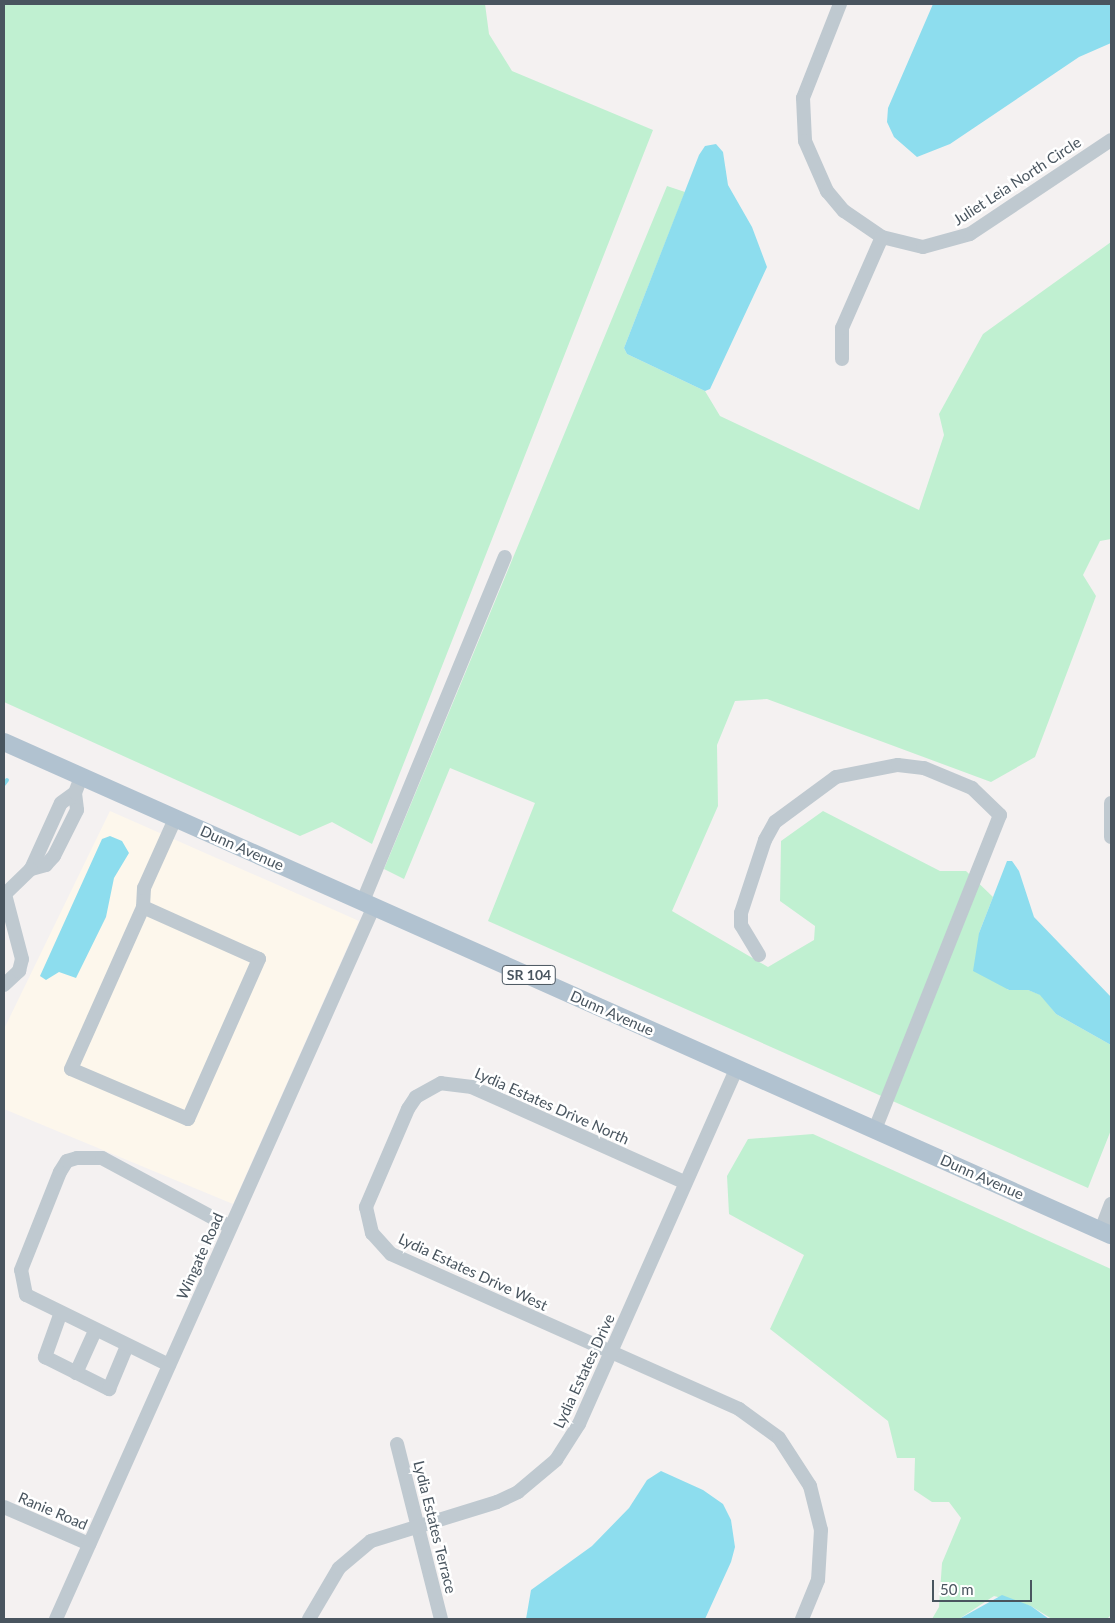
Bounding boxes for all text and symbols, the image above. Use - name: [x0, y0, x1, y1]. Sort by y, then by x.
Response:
- street label: Juliet Leia North Circle: [950, 133, 1084, 229]
- street label: Dunn Avenue: [197, 821, 287, 875]
- road number: SR 104: [502, 964, 556, 986]
- street label: Dunn Avenue: [567, 986, 657, 1040]
- street label: Lydia Estates Drive North: [472, 1064, 632, 1148]
- street label: Dunn Avenue: [937, 1150, 1027, 1204]
- street label: Wingate Road: [173, 1210, 227, 1302]
- street label: Lydia Estates Drive West: [396, 1229, 550, 1315]
- street label: Lydia Estates Drive: [550, 1311, 618, 1431]
- street label: Lydia Estates Terrace: [410, 1459, 460, 1595]
- street label: Ranie Road: [16, 1488, 90, 1534]
- scale bar: [935, 1570, 1035, 1602]
- text: 50 m: [940, 1580, 974, 1598]

